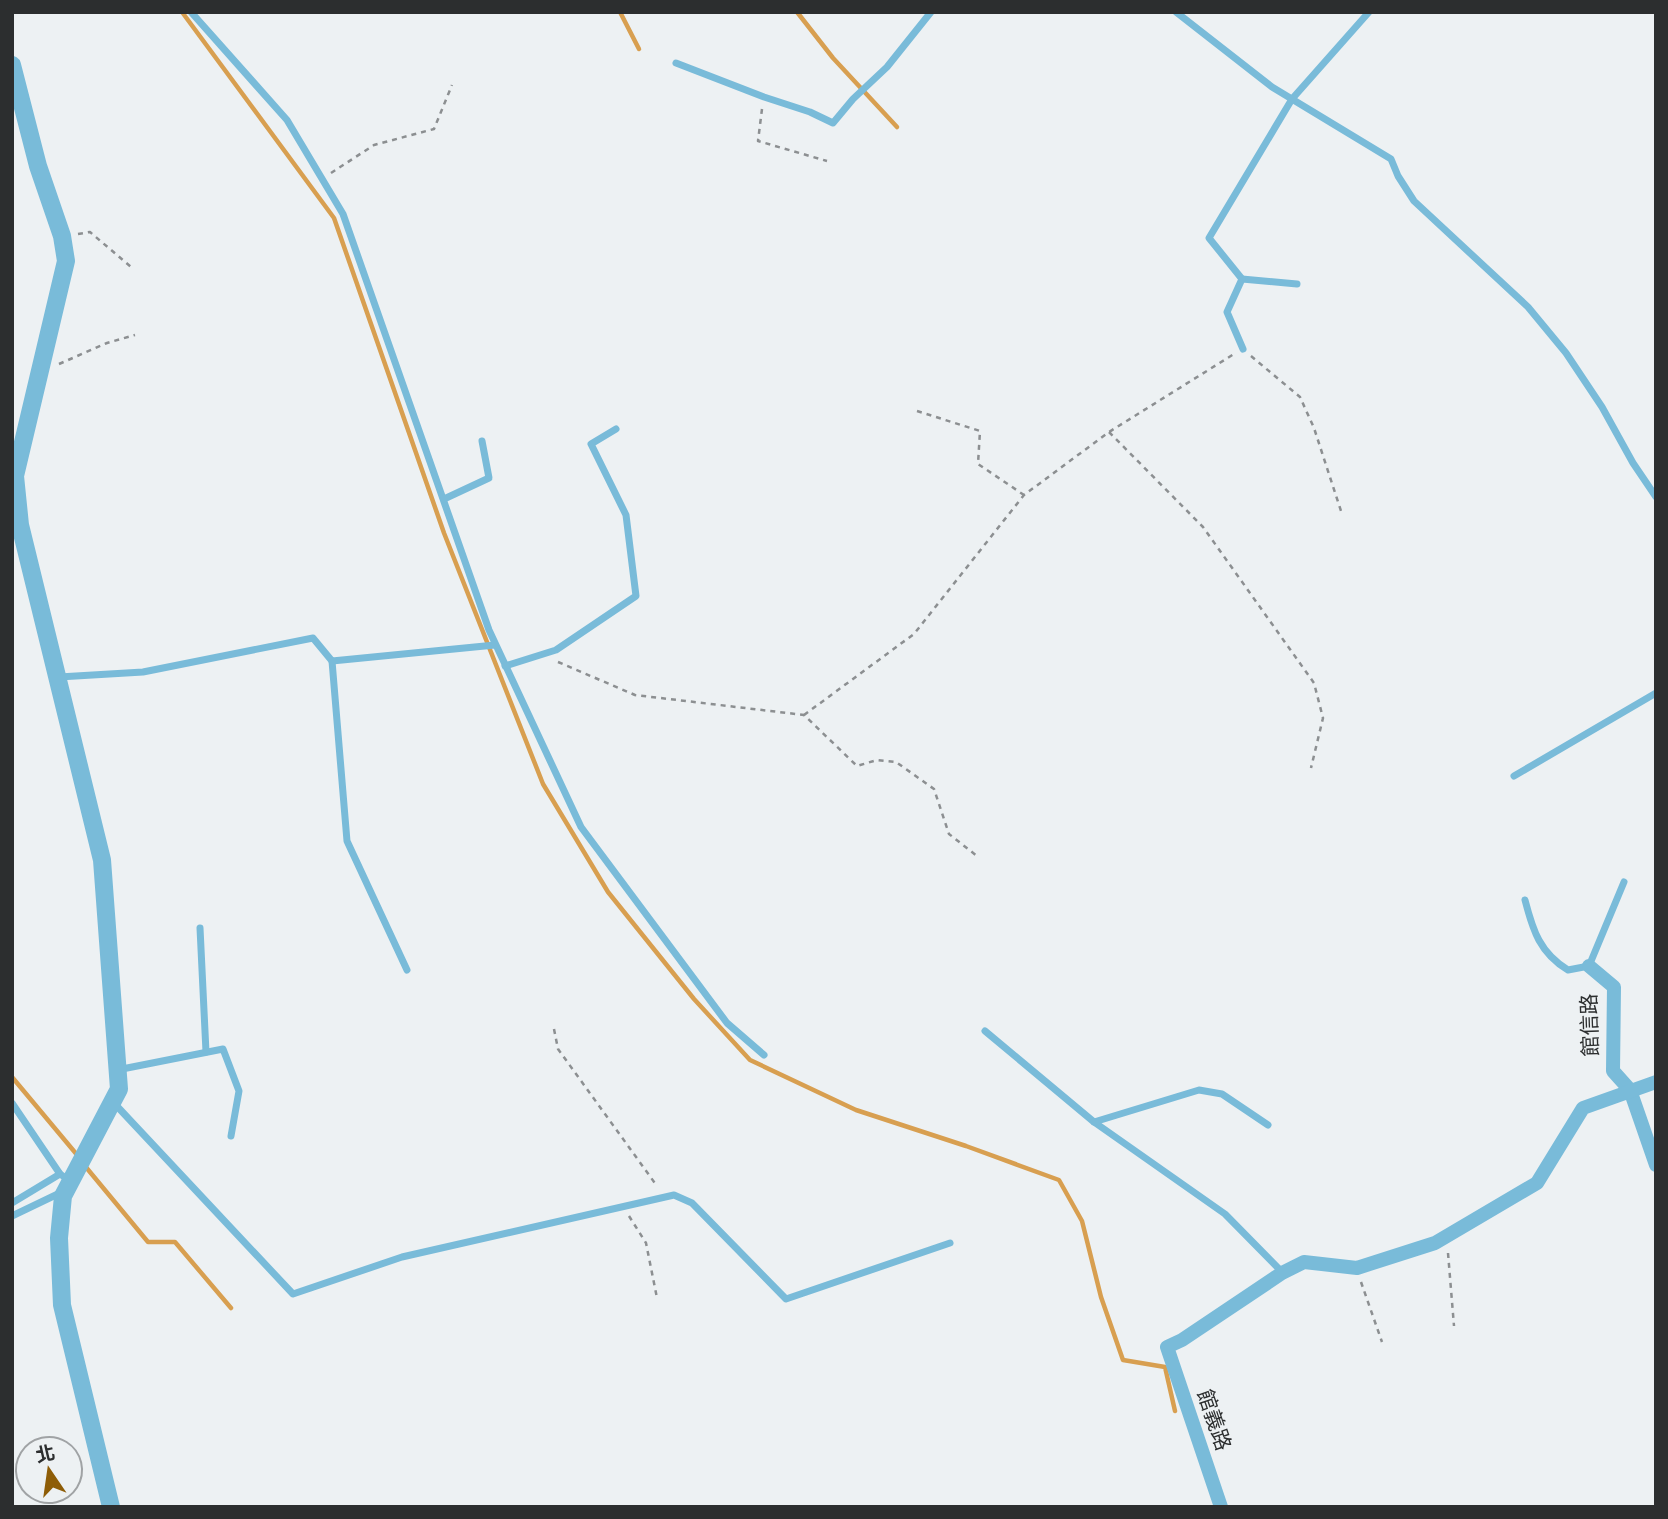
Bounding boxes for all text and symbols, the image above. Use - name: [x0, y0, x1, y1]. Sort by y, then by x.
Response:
- street label: 館信路: [1575, 993, 1603, 1057]
- street label: 館義路: [1192, 1386, 1237, 1454]
- north arrow: [14, 1435, 84, 1505]
- text: 北: [33, 1440, 57, 1466]

